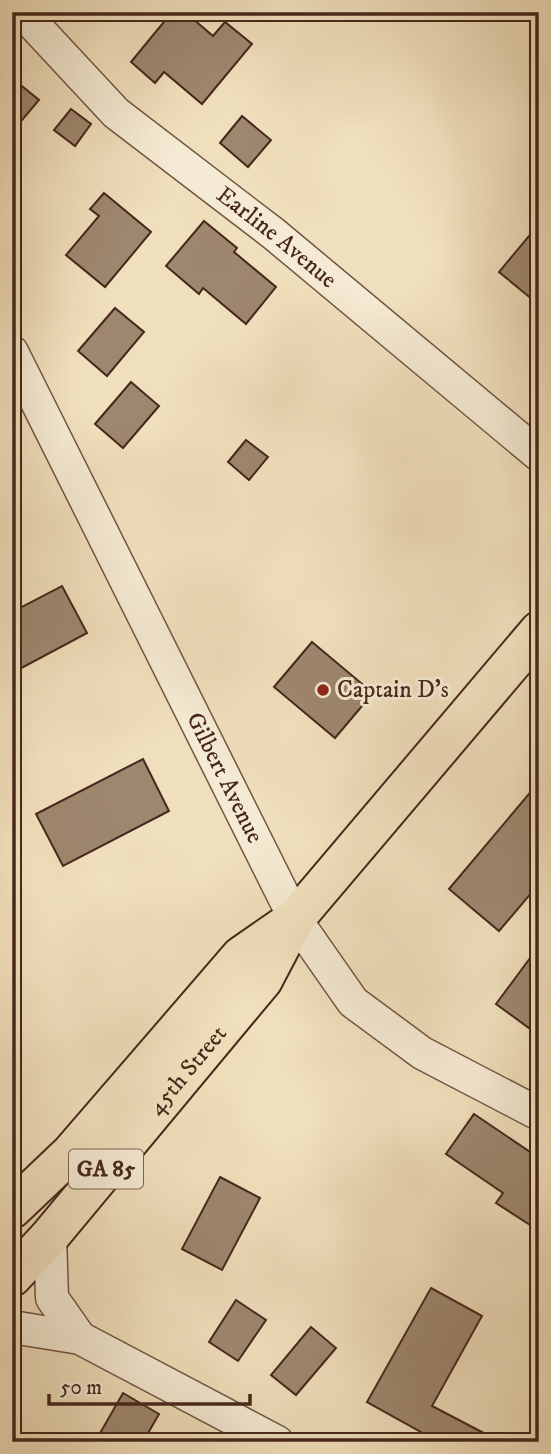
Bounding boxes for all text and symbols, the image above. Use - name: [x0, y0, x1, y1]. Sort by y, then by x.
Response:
- street label: Earline Avenue: [210, 180, 343, 295]
- place label: Captain D's: [337, 675, 449, 705]
- marker: Captain D's: [315, 682, 331, 698]
- street label: Gilbert Avenue: [179, 708, 270, 848]
- street label: 45th Street: [142, 1019, 234, 1122]
- road number: GA 85: [69, 1150, 143, 1188]
- scale bar: [49, 1363, 250, 1407]
- text: 50 m: [60, 1375, 102, 1401]

